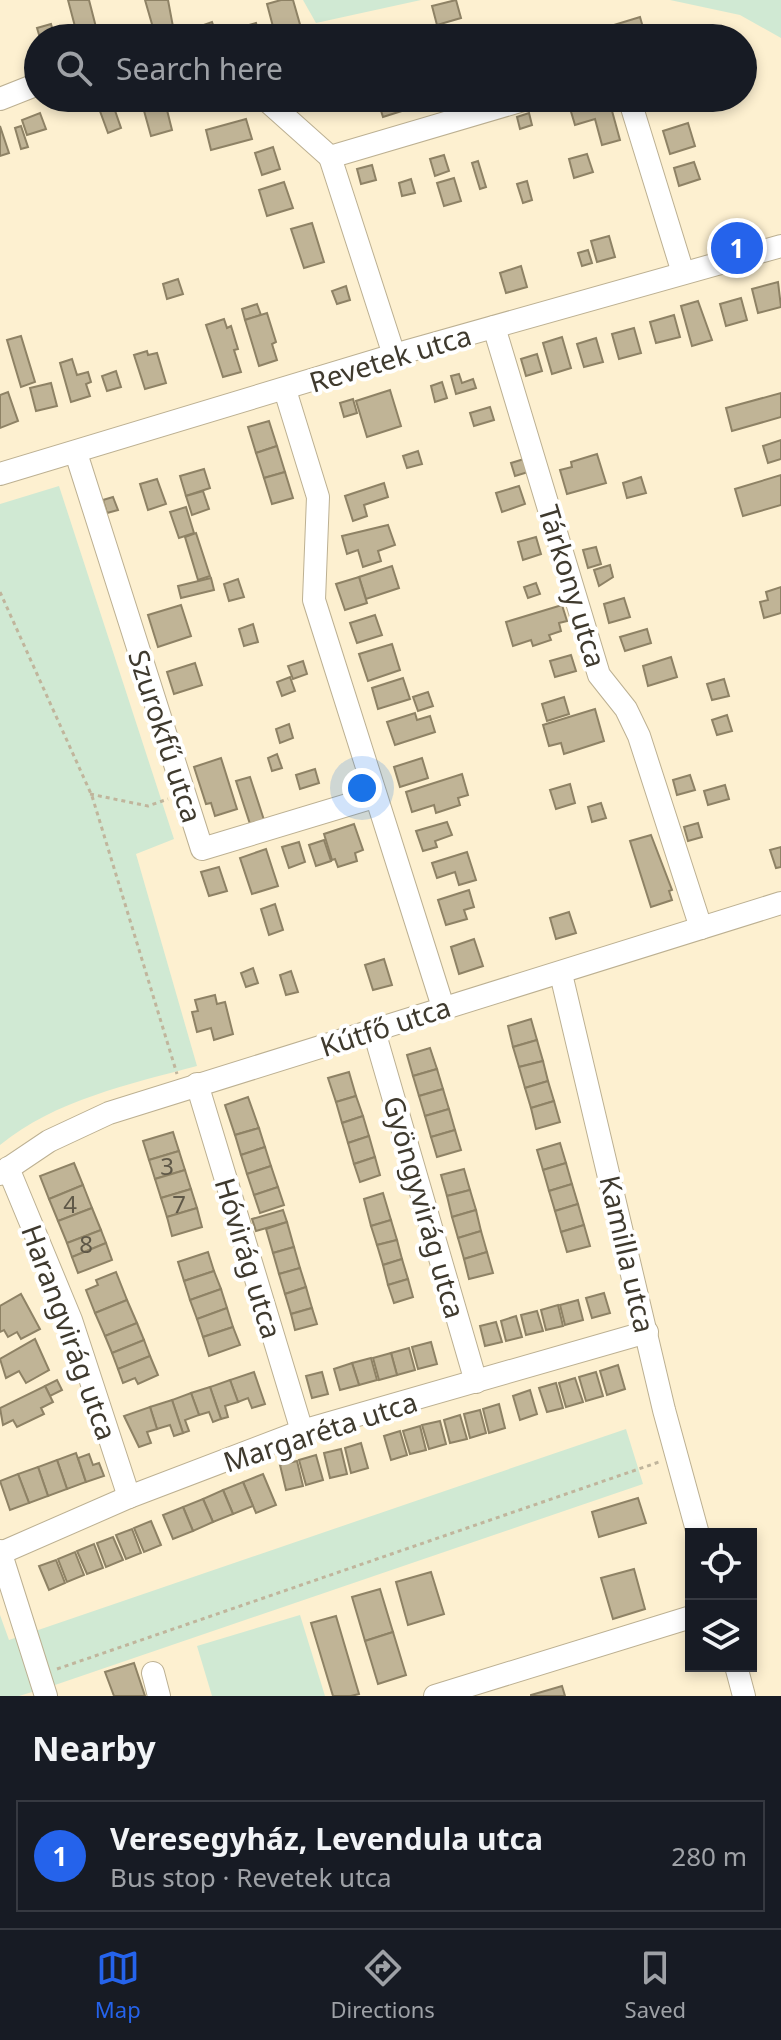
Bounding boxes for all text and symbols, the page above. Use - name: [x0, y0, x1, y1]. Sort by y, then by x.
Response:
- search box: [24, 24, 757, 112]
- icon: search: [52, 46, 96, 90]
- text: Search here: [116, 48, 283, 89]
- pin: 1: [711, 218, 763, 278]
- street label: Revetek utca: [304, 315, 476, 401]
- street label: Tárkony utca: [530, 500, 616, 672]
- street label: Szurokfű utca: [120, 645, 212, 827]
- your location: [342, 768, 382, 808]
- street label: Kútfő utca: [315, 987, 455, 1065]
- street label: Gyöngyvirág utca: [375, 1091, 475, 1323]
- house number: 3: [160, 1149, 174, 1182]
- street label: Kamilla utca: [591, 1172, 665, 1336]
- street label: Hóvirág utca: [207, 1173, 291, 1343]
- house number: 4: [63, 1187, 77, 1220]
- house number: 7: [172, 1187, 186, 1220]
- street label: Harangvirág utca: [13, 1219, 127, 1445]
- house number: 8: [79, 1227, 93, 1260]
- street label: Margaréta utca: [218, 1382, 422, 1480]
- map controls: [685, 1528, 757, 1672]
- button: locate: [685, 1528, 757, 1600]
- button: layers: [685, 1600, 757, 1672]
- text: Nearby: [32, 1725, 156, 1771]
- text: Veresegyház, Levendula utca: [110, 1818, 543, 1859]
- text: 1: [53, 1838, 67, 1874]
- text: 280 m: [671, 1838, 747, 1874]
- text: Bus stop · Revetek utca: [110, 1859, 392, 1895]
- tab: Map: [95, 1946, 141, 2024]
- tab: Directions: [330, 1946, 435, 2024]
- tab: Saved: [625, 1946, 686, 2024]

